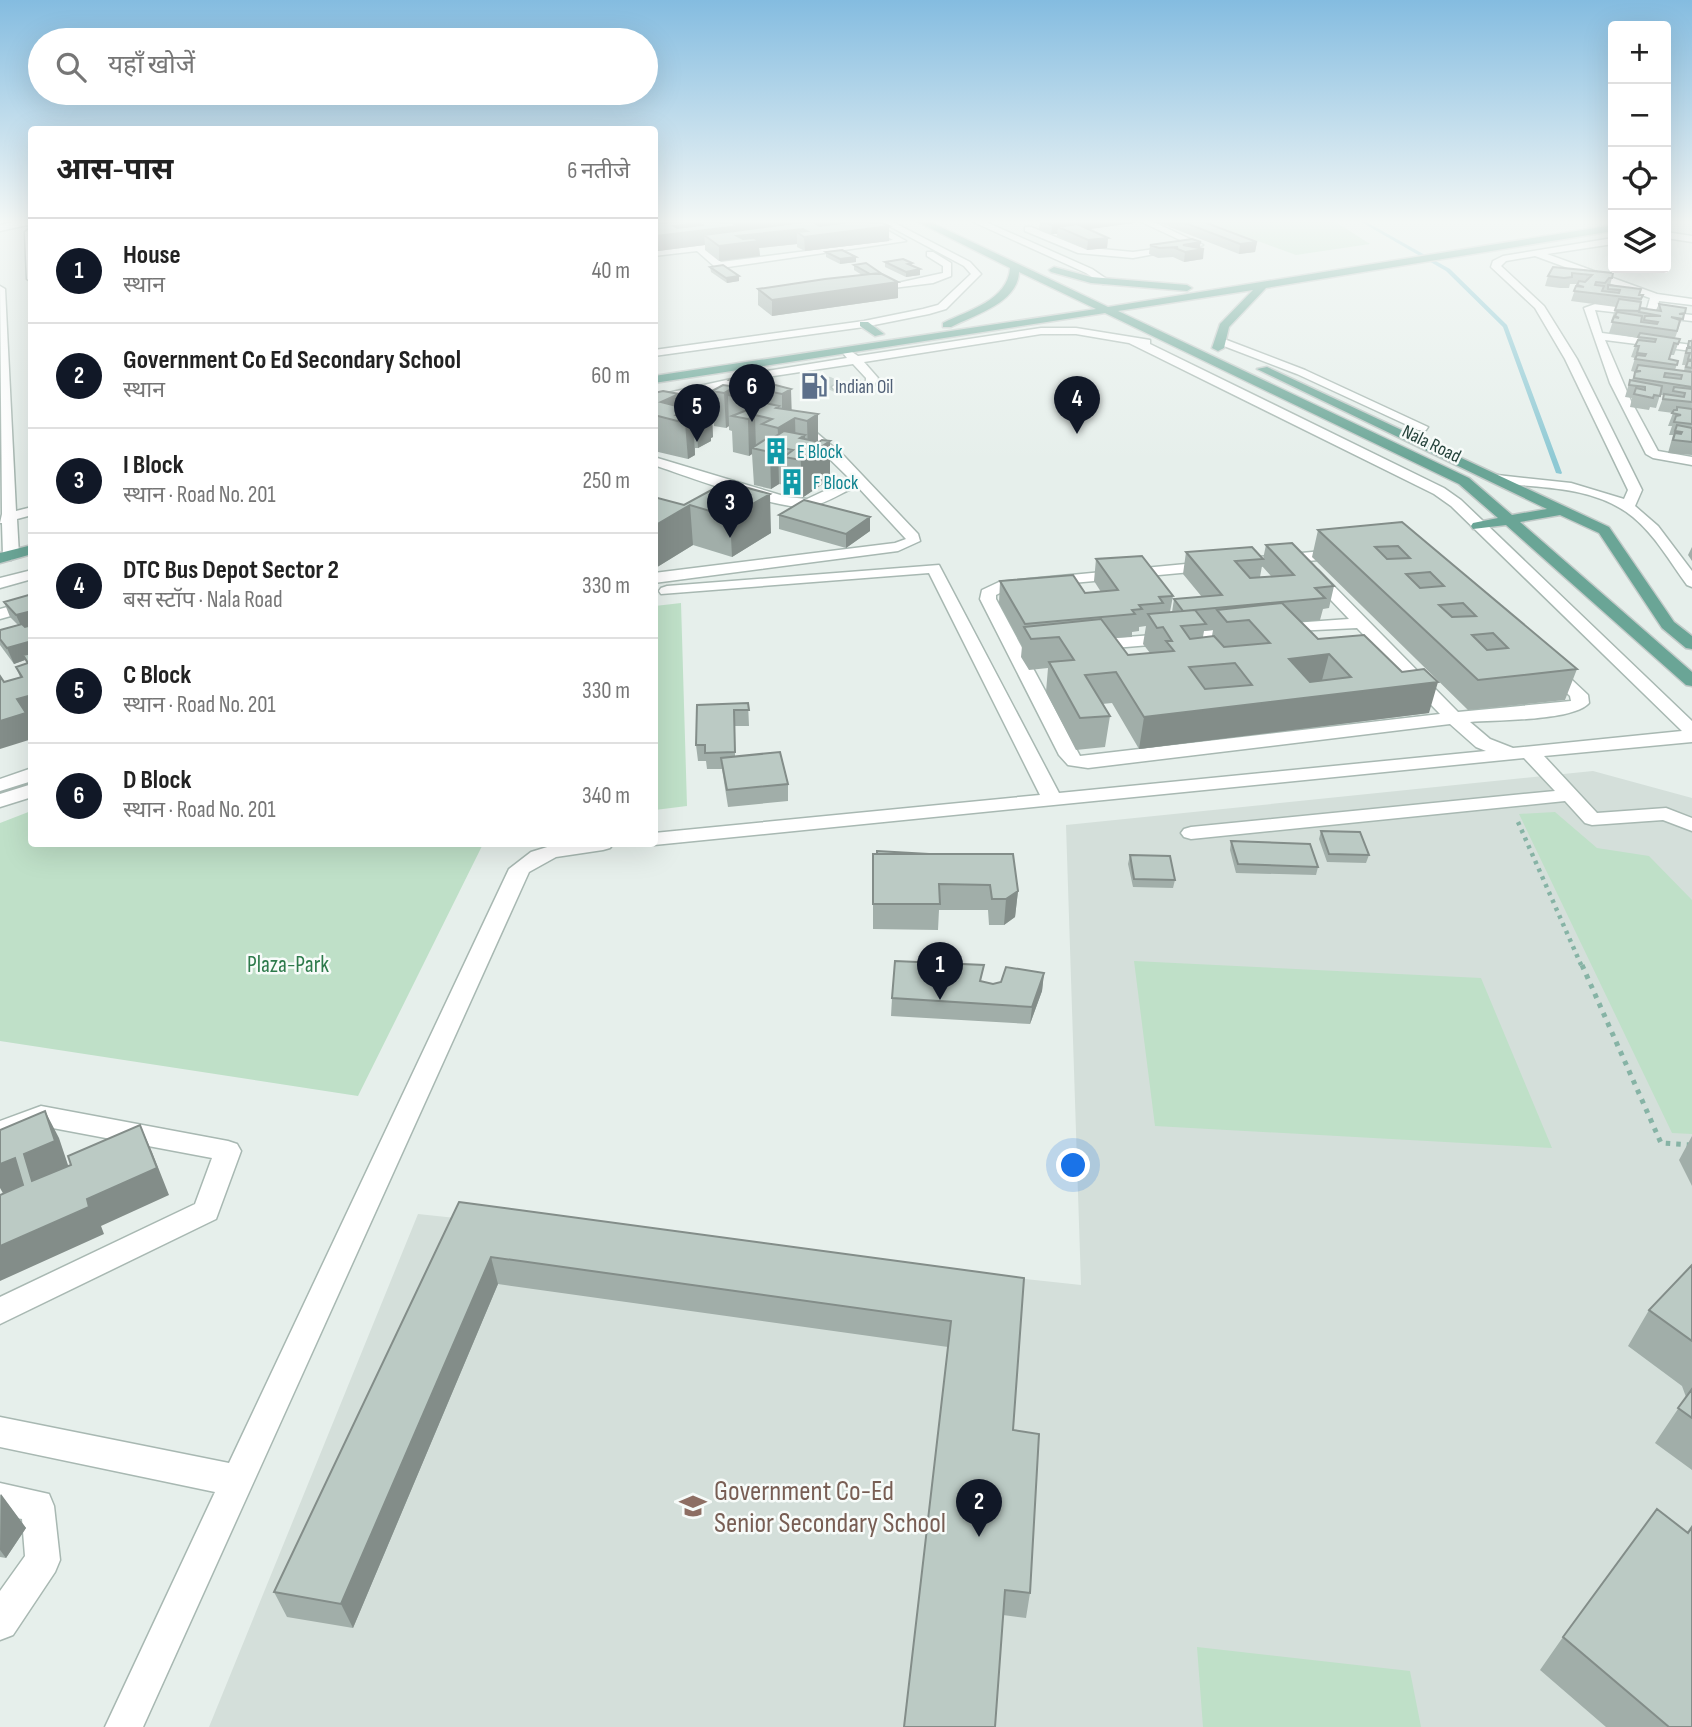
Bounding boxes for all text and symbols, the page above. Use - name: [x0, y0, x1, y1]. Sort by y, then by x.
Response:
- map controls: [1608, 21, 1671, 273]
- button: +: [1608, 21, 1671, 84]
- search box: [28, 28, 658, 105]
- icon: search: [52, 48, 90, 86]
- text: यहाँ खोजें: [108, 50, 195, 81]
- button: −: [1608, 84, 1671, 147]
- button: locate: [1608, 147, 1671, 210]
- text: आस-पास: [56, 152, 173, 188]
- text: 6 नतीजे: [567, 157, 630, 185]
- button: layers: [1608, 210, 1671, 273]
- text: House: [123, 240, 181, 271]
- text: 1: [74, 257, 84, 285]
- text: 40 m: [592, 257, 630, 285]
- text: स्थान: [123, 271, 165, 299]
- text: Government Co Ed Secondary School: [123, 345, 461, 376]
- text: 2: [74, 362, 84, 390]
- text: 60 m: [591, 362, 630, 390]
- pin: 6: [729, 364, 775, 422]
- fuel station icon: Indian Oil: [799, 371, 829, 401]
- text: स्थान: [123, 376, 165, 404]
- place label: Indian Oil: [835, 376, 893, 399]
- pin: 4: [1054, 376, 1100, 434]
- pin: 5: [674, 384, 720, 442]
- street label: Nala Road: [1398, 420, 1464, 468]
- building icon: E Block: [761, 436, 791, 466]
- place label: E Block: [797, 441, 843, 464]
- text: I Block: [123, 450, 184, 481]
- text: 3: [74, 467, 84, 495]
- text: 250 m: [583, 467, 630, 495]
- building icon: F Block: [777, 467, 807, 497]
- place label: F Block: [813, 472, 859, 495]
- pin: 3: [707, 480, 753, 538]
- text: स्थान · Road No. 201: [123, 481, 276, 509]
- text: DTC Bus Depot Sector 2: [123, 555, 339, 586]
- text: 4: [74, 572, 84, 600]
- text: 330 m: [582, 572, 630, 600]
- text: बस स्टॉप · Nala Road: [123, 586, 282, 614]
- text: C Block: [123, 660, 191, 691]
- text: 5: [74, 677, 84, 705]
- text: 330 m: [582, 677, 630, 705]
- text: स्थान · Road No. 201: [123, 691, 276, 719]
- text: D Block: [123, 765, 191, 796]
- text: 6: [74, 782, 84, 810]
- text: 340 m: [582, 782, 630, 810]
- text: स्थान · Road No. 201: [123, 796, 276, 824]
- pin: 1: [917, 942, 963, 1000]
- park label: Plaza-Park: [247, 951, 329, 979]
- your location: [1056, 1148, 1090, 1182]
- place label: Government Co-Ed Senior Secondary School: [714, 1475, 946, 1540]
- pin: 2: [956, 1479, 1002, 1537]
- school or university icon: Government Co-Ed Senior Secondary School: [678, 1491, 708, 1521]

